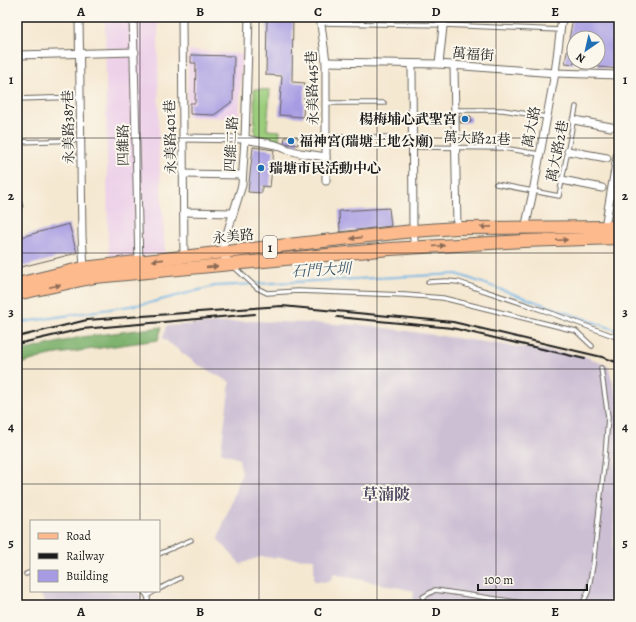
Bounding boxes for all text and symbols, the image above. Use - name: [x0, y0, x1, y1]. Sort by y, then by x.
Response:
- text: A: [76, 3, 86, 20]
- text: B: [196, 3, 204, 20]
- text: C: [314, 3, 322, 20]
- text: D: [431, 3, 441, 20]
- text: E: [551, 3, 559, 20]
- north arrow: [566, 30, 606, 70]
- street label: 萬福街: [451, 44, 495, 65]
- text: N: [573, 49, 588, 66]
- street label: 永美路445巷: [302, 50, 323, 126]
- text: 1: [9, 71, 14, 88]
- text: 1: [623, 71, 628, 88]
- street label: 永美路387巷: [58, 90, 79, 164]
- street label: 永美路401巷: [160, 100, 181, 174]
- street label: 萬大路: [518, 105, 545, 150]
- place label: 楊梅埔心武聖宮: [359, 110, 457, 129]
- marker: 楊梅埔心武聖宮: [460, 114, 470, 124]
- street label: 四維二路: [221, 116, 242, 172]
- street label: 萬大路2巷: [542, 119, 573, 184]
- street label: 四維路: [114, 124, 133, 166]
- street label: 萬大路21巷: [443, 128, 511, 149]
- place label: 福神宮(瑞塘土地公廟): [299, 132, 433, 151]
- marker: 福神宮(瑞塘土地公廟): [286, 136, 296, 146]
- place label: 瑞塘市民活動中心: [269, 159, 381, 178]
- marker: 瑞塘市民活動中心: [256, 163, 266, 173]
- text: 2: [8, 187, 15, 204]
- text: 2: [622, 187, 629, 204]
- one-way arrow: [479, 224, 492, 230]
- street label: 永美路: [211, 225, 255, 248]
- one-way arrow: [350, 235, 362, 241]
- road number: 1: [263, 236, 277, 258]
- one-way arrow: [556, 237, 569, 243]
- one-way arrow: [433, 243, 445, 250]
- one-way arrow: [152, 257, 164, 263]
- water label: 石門大圳: [291, 258, 354, 282]
- one-way arrow: [206, 263, 218, 270]
- one-way arrow: [49, 282, 61, 288]
- text: 3: [8, 303, 14, 320]
- text: 3: [622, 303, 628, 320]
- text: 4: [8, 418, 14, 435]
- text: 4: [622, 418, 628, 435]
- district label: 草湳陂: [362, 484, 410, 506]
- legend: [30, 520, 160, 592]
- text: Road: [66, 528, 92, 544]
- text: 5: [8, 534, 14, 551]
- text: 5: [622, 534, 628, 551]
- text: Railway: [66, 548, 105, 564]
- scale bar: [478, 566, 587, 592]
- text: Building: [66, 568, 108, 584]
- text: 100 m: [484, 572, 513, 588]
- text: A: [76, 603, 86, 620]
- text: B: [196, 603, 204, 620]
- text: C: [314, 603, 322, 620]
- text: D: [431, 603, 441, 620]
- text: E: [551, 603, 559, 620]

